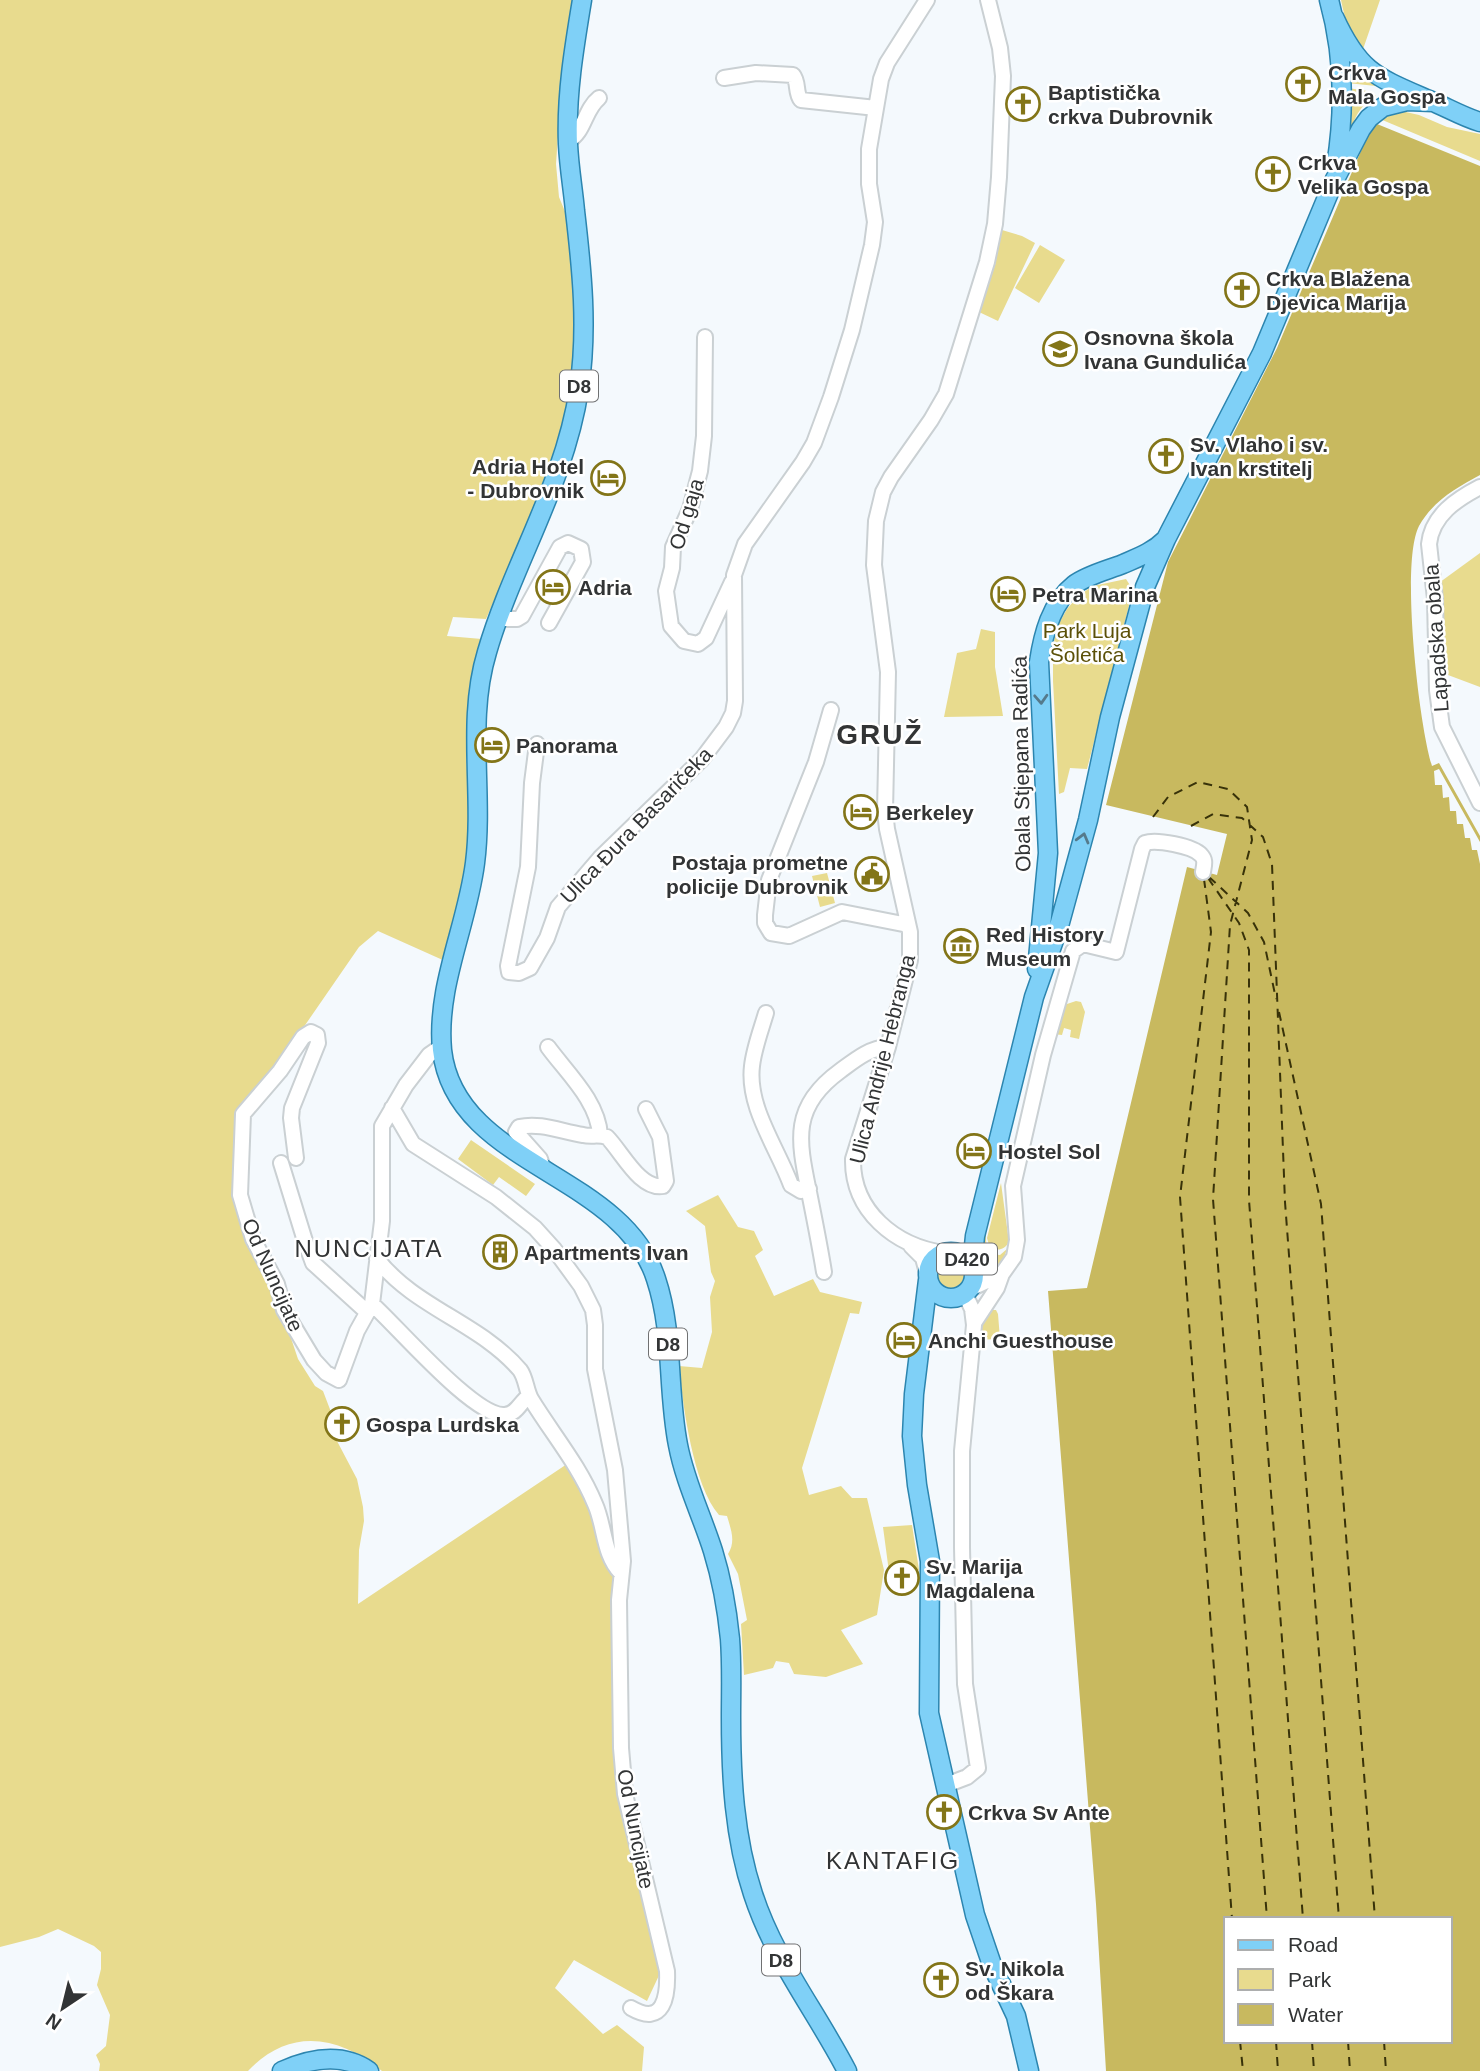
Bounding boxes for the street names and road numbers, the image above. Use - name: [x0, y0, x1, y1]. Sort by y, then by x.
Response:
- road number: D8: [560, 370, 598, 402]
- street label: Od gaja: [664, 475, 708, 553]
- street label: Lapadska obala: [1419, 563, 1453, 713]
- street label: Obala Stjepana Radića: [1008, 656, 1034, 872]
- street label: Ulica Đura Basaričeka: [556, 742, 717, 908]
- street label: Ulica Andrije Hebranga: [845, 952, 919, 1166]
- street label: Od Nuncijate: [238, 1215, 308, 1335]
- road number: D420: [937, 1244, 997, 1274]
- road number: D8: [649, 1328, 687, 1360]
- street label: Od Nuncijate: [613, 1767, 659, 1891]
- road number: D8: [762, 1944, 800, 1976]

